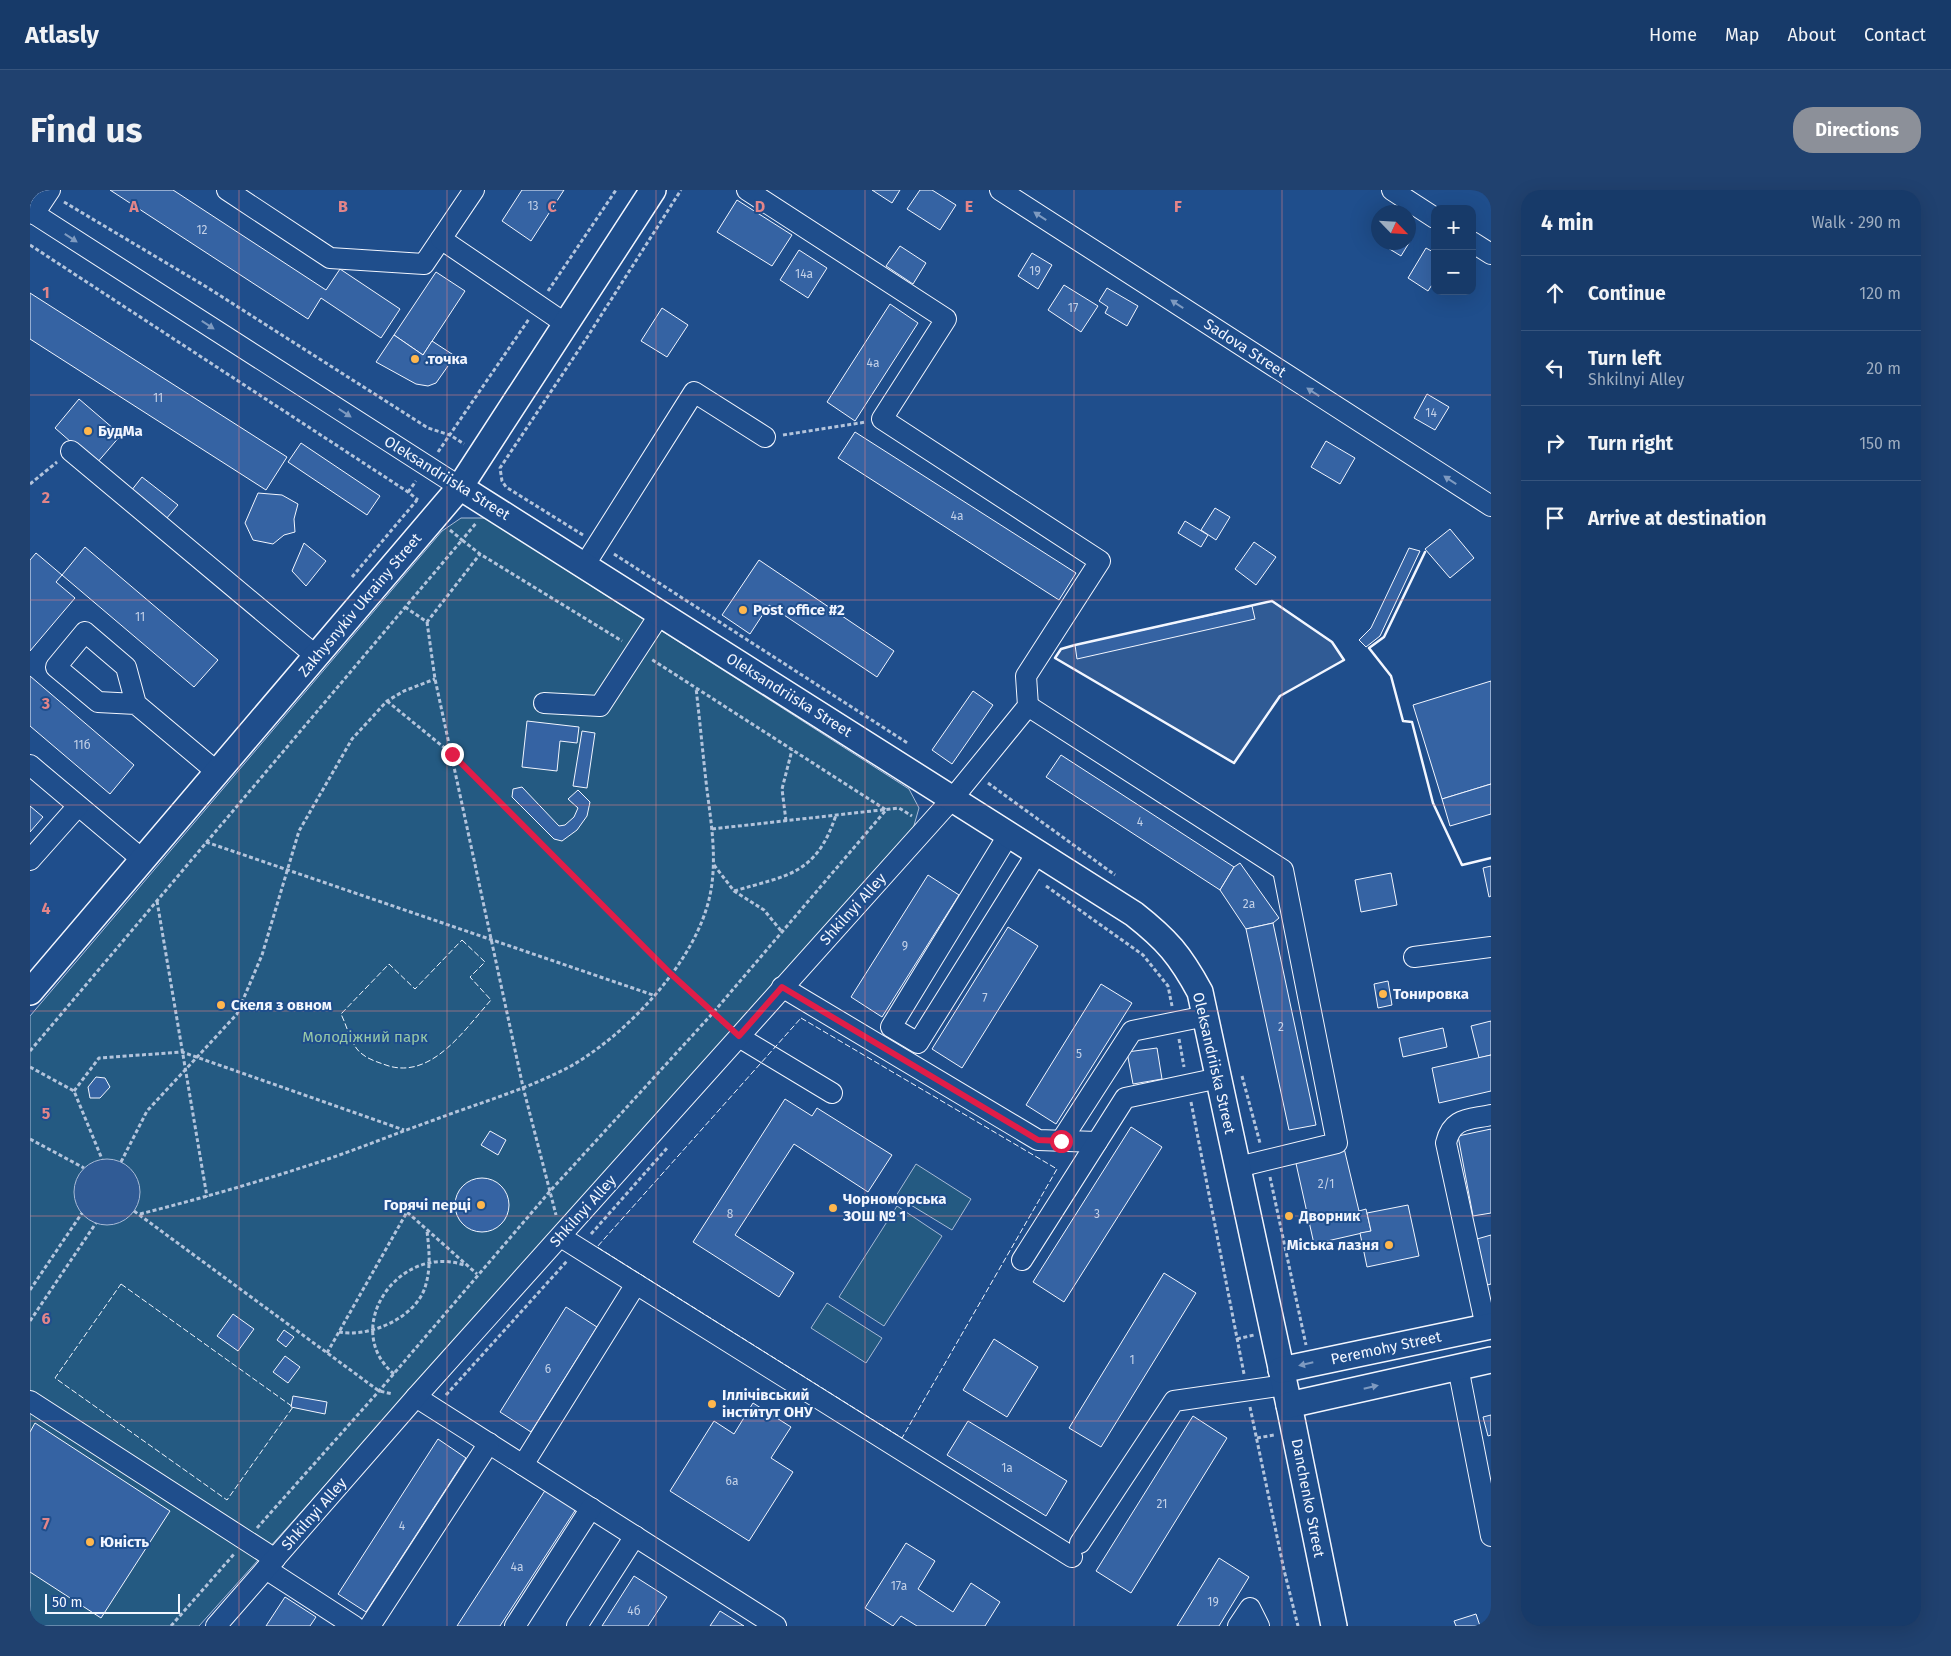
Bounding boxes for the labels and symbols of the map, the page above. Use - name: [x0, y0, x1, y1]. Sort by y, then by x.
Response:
- text: A: [128, 197, 139, 216]
- text: B: [338, 197, 348, 216]
- text: C: [547, 197, 557, 216]
- text: D: [755, 197, 765, 216]
- text: E: [965, 197, 973, 216]
- text: F: [1174, 197, 1182, 216]
- house number: 13: [527, 199, 539, 213]
- north arrow: [1371, 205, 1416, 250]
- one-way arrow: [1034, 211, 1047, 221]
- house number: 12: [196, 223, 208, 237]
- one-way arrow: [64, 233, 78, 242]
- house number: 19: [1029, 264, 1041, 278]
- house number: 14а: [795, 267, 813, 281]
- text: 1: [42, 283, 50, 302]
- one-way arrow: [1170, 299, 1183, 309]
- house number: 17: [1068, 301, 1078, 315]
- street label: Sadova Street: [1201, 315, 1290, 381]
- one-way arrow: [201, 321, 215, 330]
- place label: .точка: [425, 350, 468, 368]
- marker: .точка: [409, 353, 421, 365]
- house number: 4а: [867, 356, 879, 370]
- one-way arrow: [1307, 387, 1320, 397]
- house number: 11: [153, 391, 163, 405]
- house number: 14: [1425, 406, 1437, 420]
- one-way arrow: [338, 408, 351, 418]
- place label: БудМа: [98, 422, 143, 440]
- marker: БудМа: [82, 425, 94, 437]
- street label: Oleksandriiska Street: [381, 432, 514, 524]
- one-way arrow: [1443, 475, 1457, 485]
- text: 2: [42, 488, 50, 507]
- house number: 4а: [951, 509, 963, 523]
- street label: Zakhysnykiv Ukrainy Street: [295, 529, 426, 680]
- place label: Post office #2: [753, 601, 845, 619]
- marker: Post office #2: [737, 604, 749, 616]
- house number: 11: [135, 610, 145, 624]
- street label: Oleksandriiska Street: [723, 649, 856, 741]
- text: 3: [41, 694, 50, 713]
- house number: 11б: [73, 738, 91, 752]
- route end: [441, 743, 464, 766]
- house number: 4: [1137, 815, 1144, 829]
- street label: Shkilnyi Alley: [816, 869, 890, 949]
- house number: 2а: [1243, 897, 1255, 911]
- text: 4: [41, 899, 51, 918]
- house number: 9: [902, 939, 908, 953]
- place label: Тонировка: [1393, 985, 1469, 1003]
- marker: Тонировка: [1377, 988, 1389, 1000]
- street label: Oleksandriiska Street: [1189, 990, 1239, 1136]
- house number: 7: [982, 991, 988, 1005]
- place label: Скеля з овном: [231, 996, 332, 1014]
- marker: Скеля з овном: [215, 999, 227, 1011]
- house number: 2: [1278, 1020, 1284, 1034]
- park label: Молодіжний парк: [302, 1028, 428, 1046]
- house number: 5: [1076, 1047, 1082, 1061]
- text: 5: [42, 1104, 51, 1123]
- route start: [1050, 1130, 1073, 1153]
- street label: Shkilnyi Alley: [546, 1171, 620, 1251]
- house number: 2/1: [1318, 1177, 1334, 1191]
- place label: Чорноморська ЗОШ № 1: [842, 1190, 947, 1225]
- place label: Горячі перці: [384, 1196, 471, 1214]
- marker: Горячі перці: [475, 1199, 487, 1211]
- marker: Чорноморська ЗОШ № 1: [827, 1202, 839, 1214]
- house number: 8: [727, 1207, 734, 1221]
- house number: 3: [1094, 1207, 1100, 1221]
- place label: Дворник: [1298, 1207, 1361, 1225]
- marker: Дворник: [1283, 1210, 1295, 1222]
- place label: Міська лазня: [1287, 1236, 1379, 1254]
- marker: Міська лазня: [1383, 1239, 1395, 1251]
- text: 6: [41, 1309, 51, 1328]
- street label: Peremohy Street: [1329, 1327, 1443, 1368]
- house number: 1: [1129, 1353, 1135, 1367]
- one-way arrow: [1299, 1360, 1314, 1368]
- house number: 6: [545, 1362, 551, 1376]
- one-way arrow: [1364, 1383, 1379, 1391]
- place label: Іллічівський інститут ОНУ: [722, 1386, 813, 1421]
- marker: Іллічівський інститут ОНУ: [706, 1398, 718, 1410]
- street label: Danchenko Street: [1288, 1437, 1328, 1559]
- house number: 1а: [1001, 1461, 1013, 1475]
- street label: Shkilnyi Alley: [278, 1474, 351, 1554]
- house number: 6а: [726, 1474, 738, 1488]
- house number: 21: [1157, 1497, 1167, 1511]
- text: 7: [42, 1514, 50, 1533]
- house number: 4: [399, 1519, 406, 1533]
- place label: Юність: [100, 1533, 149, 1551]
- marker: Юність: [84, 1536, 96, 1548]
- house number: 4а: [511, 1560, 523, 1574]
- house number: 17а: [891, 1579, 907, 1593]
- scale bar: [45, 1591, 180, 1614]
- house number: 19: [1207, 1595, 1219, 1609]
- house number: 4б: [627, 1604, 641, 1618]

